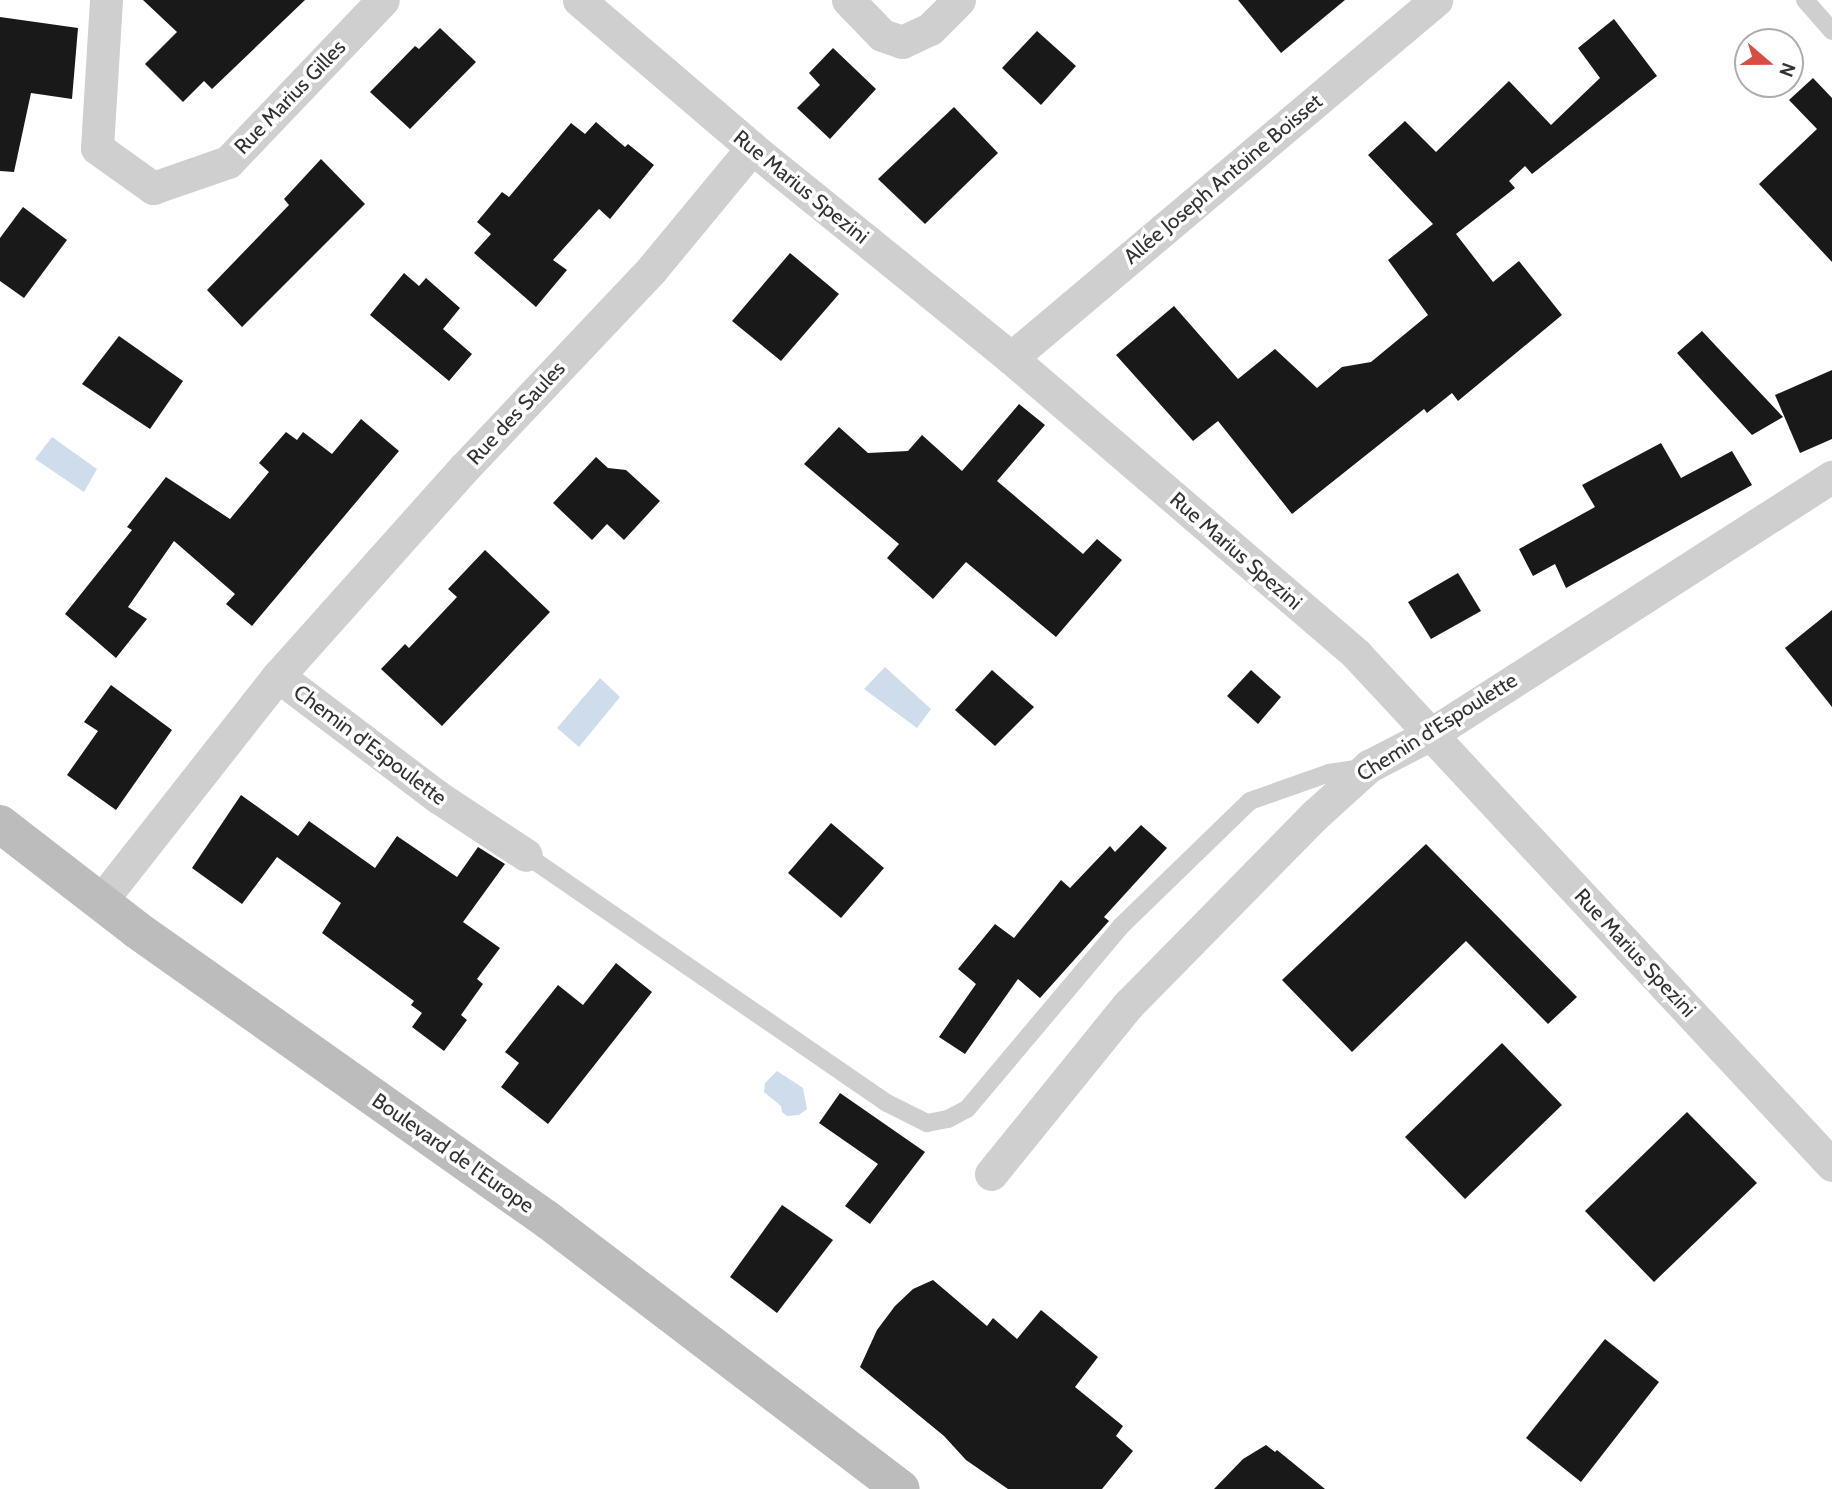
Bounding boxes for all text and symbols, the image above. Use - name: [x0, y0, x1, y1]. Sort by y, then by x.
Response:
- north arrow: [1734, 28, 1804, 98]
- street label: Rue Marius Gilles: [229, 35, 351, 159]
- text: N: [1774, 59, 1800, 80]
- street label: Allée Joseph Antoine Boisset: [1119, 89, 1327, 269]
- street label: Rue Marius Spezini: [728, 125, 874, 249]
- street label: Rue des Saules: [462, 356, 570, 470]
- street label: Rue Marius Spezini: [1165, 487, 1307, 615]
- street label: Chemin d'Espoulette: [1352, 667, 1522, 787]
- street label: Chemin d'Espoulette: [289, 679, 451, 811]
- street label: Rue Marius Spezini: [1569, 884, 1701, 1022]
- street label: Boulevard de l'Europe: [367, 1088, 539, 1218]

